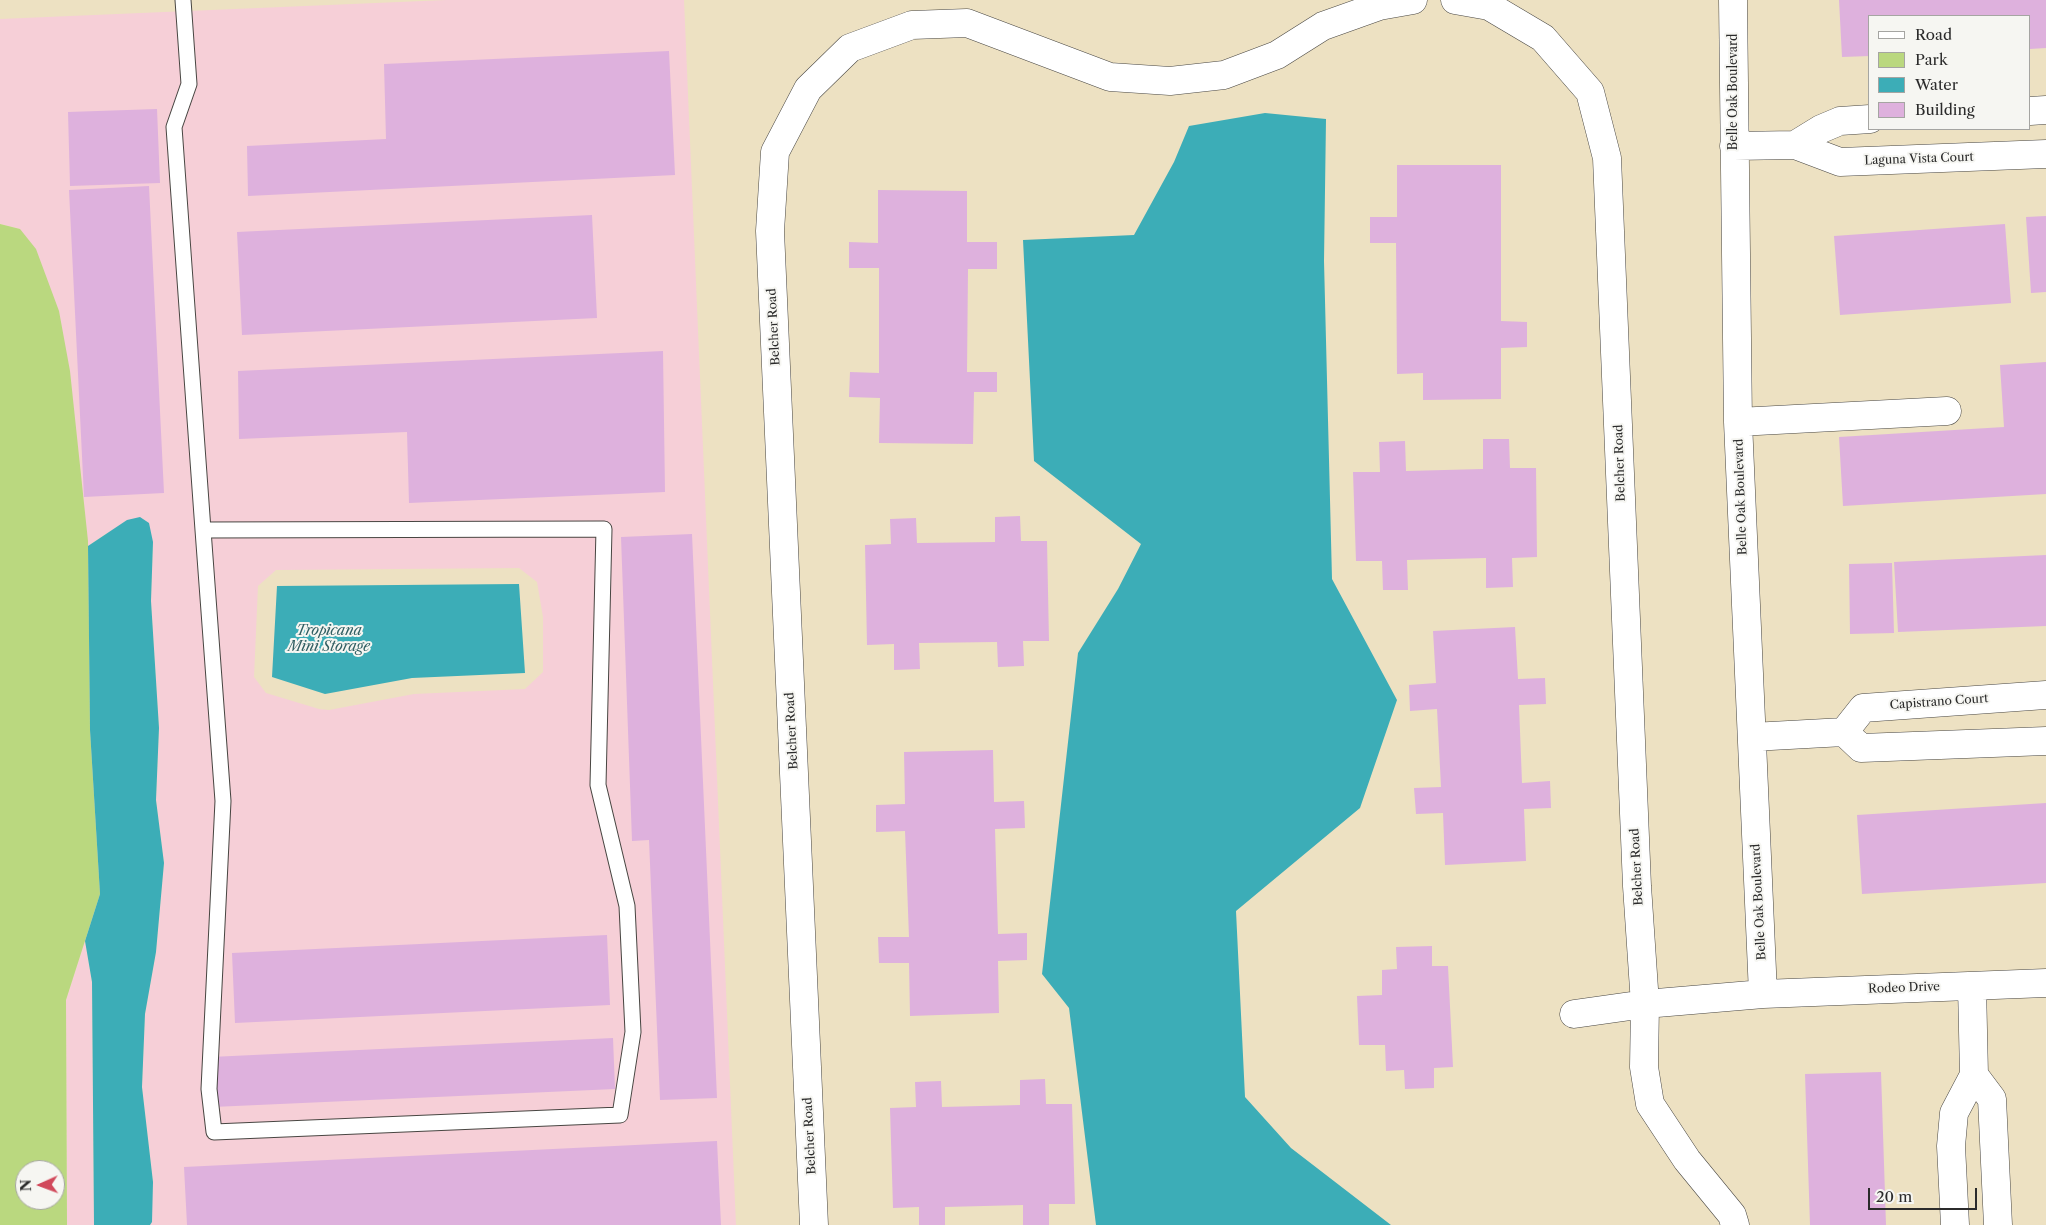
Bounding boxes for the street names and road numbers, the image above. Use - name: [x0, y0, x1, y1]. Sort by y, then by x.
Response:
- street label: Belle Oak Boulevard: [1727, 34, 1741, 150]
- street label: Laguna Vista Court: [1864, 150, 1974, 168]
- street label: Belcher Road: [765, 288, 783, 366]
- street label: Belcher Road: [1611, 424, 1629, 502]
- street label: Belle Oak Boulevard: [1732, 439, 1750, 555]
- street label: Capistrano Court: [1889, 691, 1989, 713]
- street label: Belcher Road: [783, 692, 801, 770]
- street label: Belcher Road: [1628, 828, 1646, 906]
- street label: Belle Oak Boulevard: [1749, 843, 1769, 961]
- street label: Rodeo Drive: [1868, 980, 1940, 996]
- street label: Belcher Road: [801, 1097, 819, 1175]

